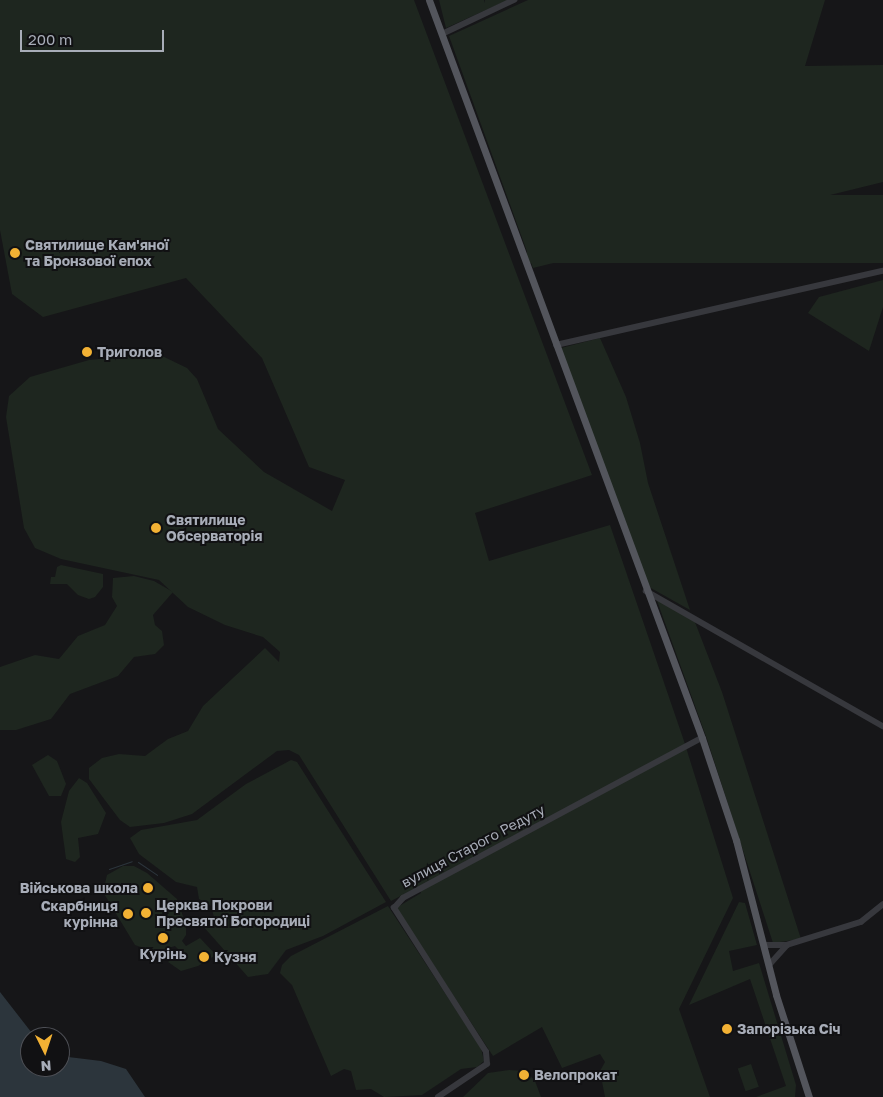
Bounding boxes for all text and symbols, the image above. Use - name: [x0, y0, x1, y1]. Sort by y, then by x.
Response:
- scale bar: [22, 20, 166, 52]
- text: 200 m: [28, 30, 72, 48]
- place label: Святилище Кам'яної та Бронзової епох: [25, 237, 169, 270]
- marker: Святилище Кам'яної та Бронзової епох: [9, 247, 21, 259]
- place label: Триголов: [97, 344, 162, 360]
- marker: Триголов: [81, 346, 93, 358]
- place label: Святилище Обсерваторія: [166, 512, 262, 544]
- marker: Святилище Обсерваторія: [150, 522, 162, 534]
- street label: вулиця Старого Редуту: [398, 801, 548, 891]
- place label: Військова школа: [20, 880, 138, 896]
- marker: Військова школа: [142, 882, 154, 894]
- place label: Церква Покрови Пресвятої Богородиці: [156, 897, 310, 930]
- place label: Скарбниця курінна: [41, 898, 118, 930]
- marker: Церква Покрови Пресвятої Богородиці: [140, 907, 152, 919]
- marker: Скарбниця курінна: [122, 908, 134, 920]
- marker: Курінь: [157, 932, 169, 944]
- place label: Курінь: [140, 946, 186, 962]
- place label: Кузня: [214, 949, 256, 965]
- marker: Кузня: [198, 951, 210, 963]
- place label: Запорізька Січ: [737, 1021, 841, 1037]
- marker: Запорізька Січ: [721, 1023, 733, 1035]
- north arrow: [20, 1027, 70, 1077]
- text: N: [40, 1058, 52, 1075]
- place label: Велопрокат: [534, 1067, 617, 1083]
- marker: Велопрокат: [518, 1069, 530, 1081]

